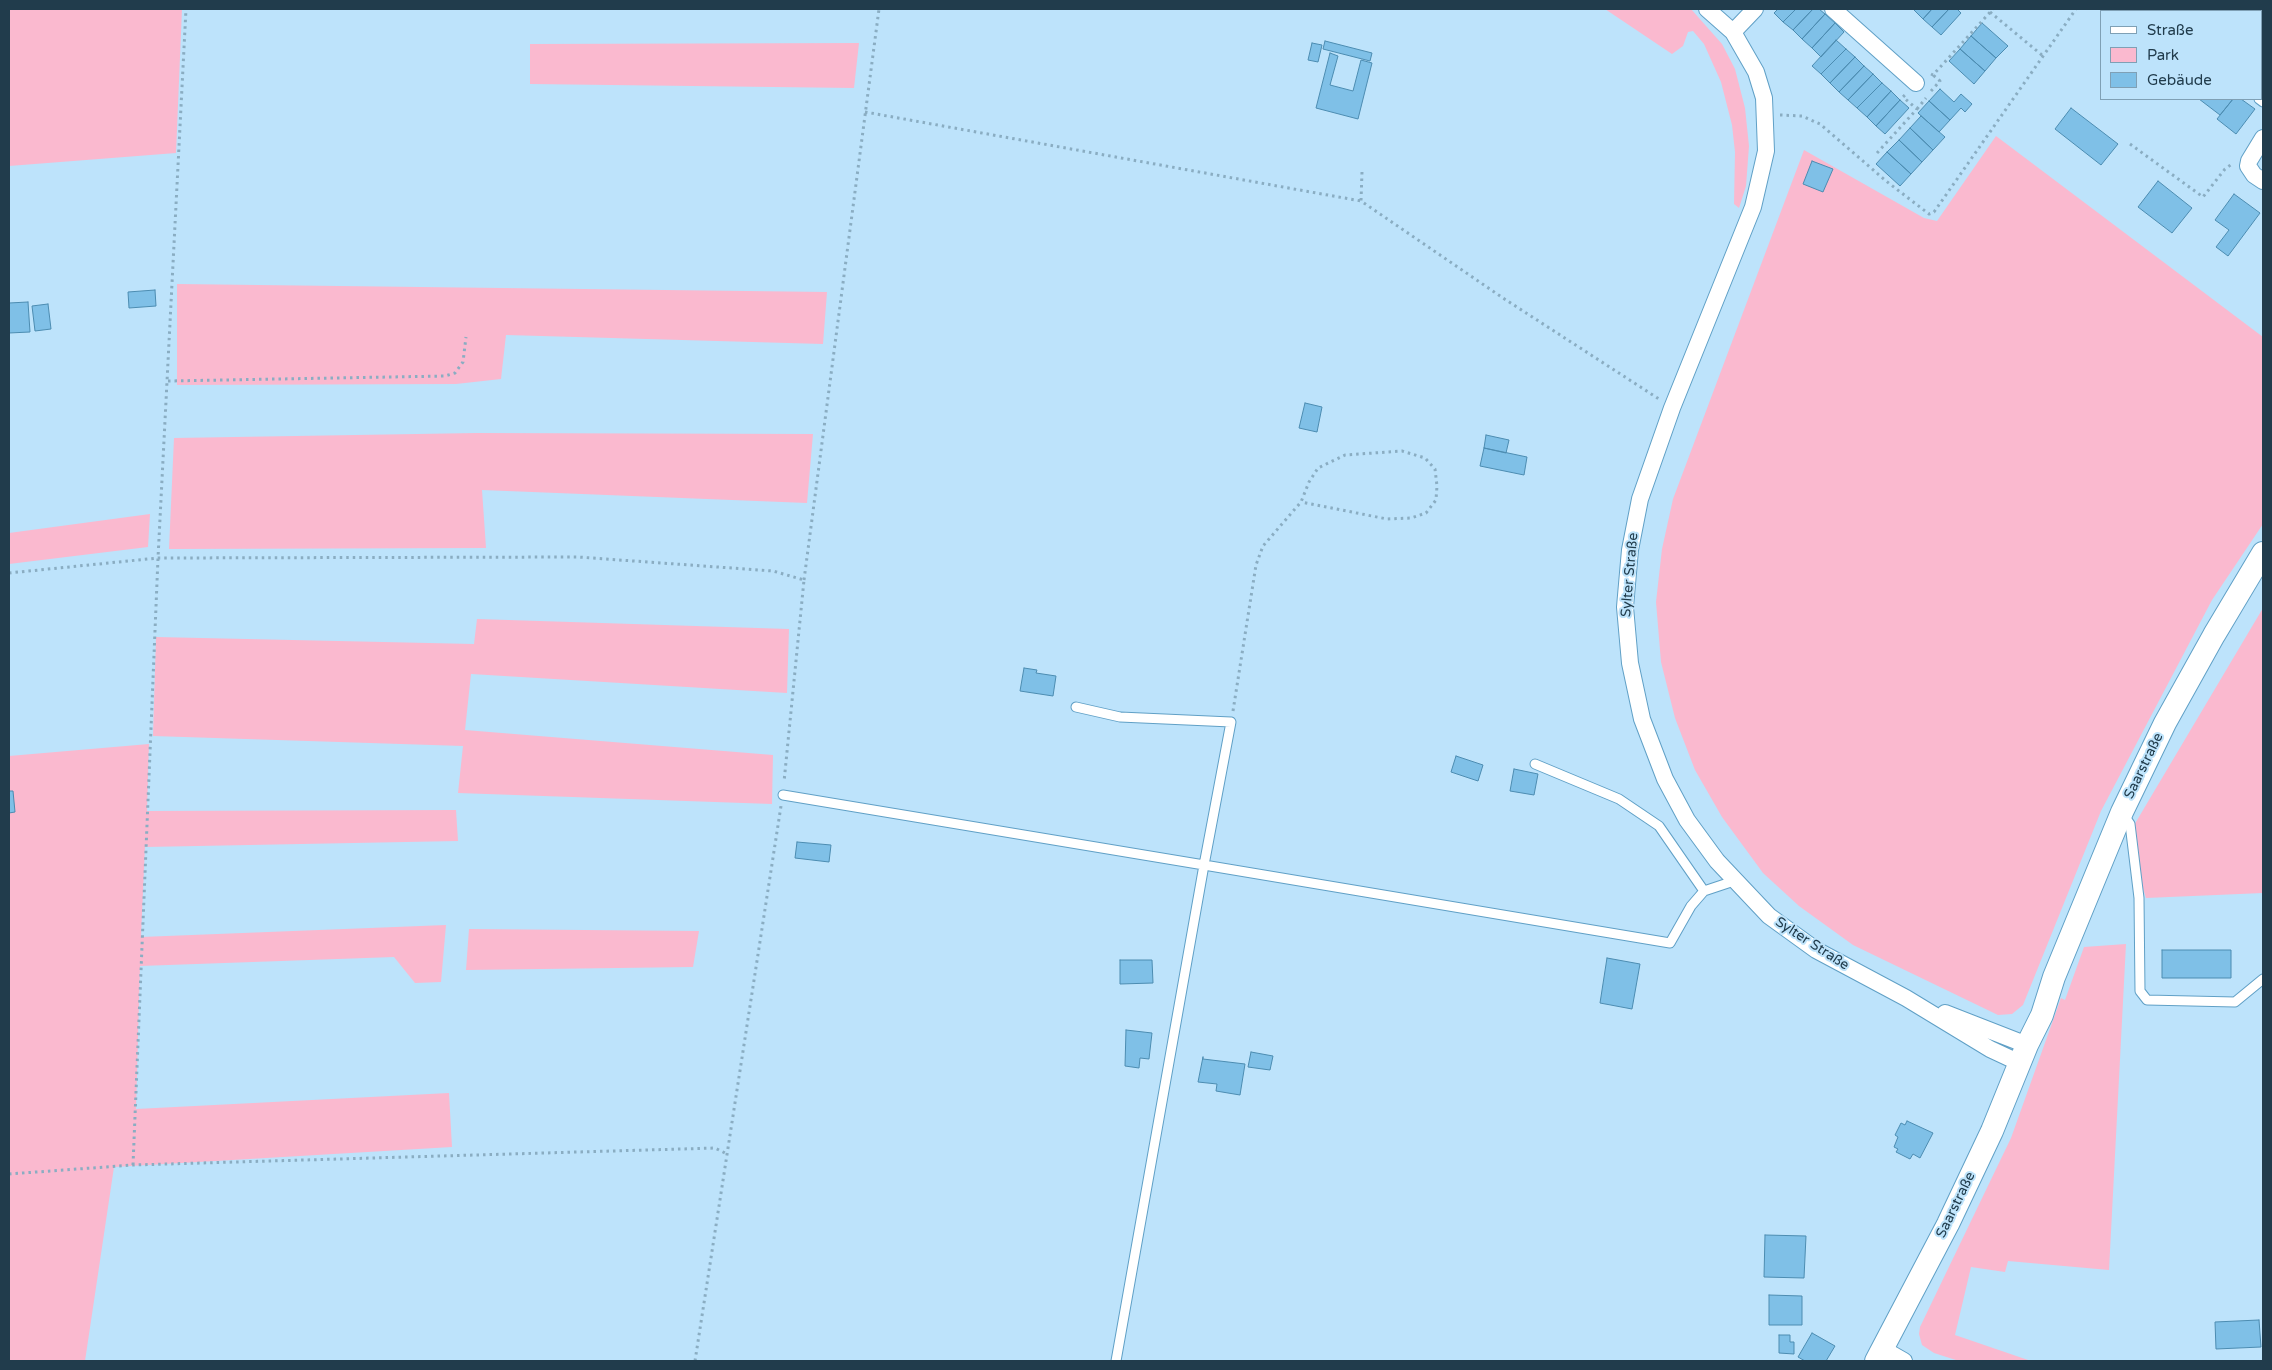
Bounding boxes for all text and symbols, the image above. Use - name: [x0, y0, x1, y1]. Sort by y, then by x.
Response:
- legend: [2100, 10, 2262, 100]
- text: Straße: [2147, 21, 2193, 39]
- text: Park: [2147, 46, 2179, 64]
- text: Gebäude: [2147, 71, 2212, 89]
- street label: Sylter Straße: [1618, 532, 1642, 618]
- street label: Saarstraße: [2121, 730, 2167, 802]
- street label: Sylter Straße: [1772, 914, 1852, 974]
- street label: Saarstraße: [1933, 1169, 1979, 1241]

